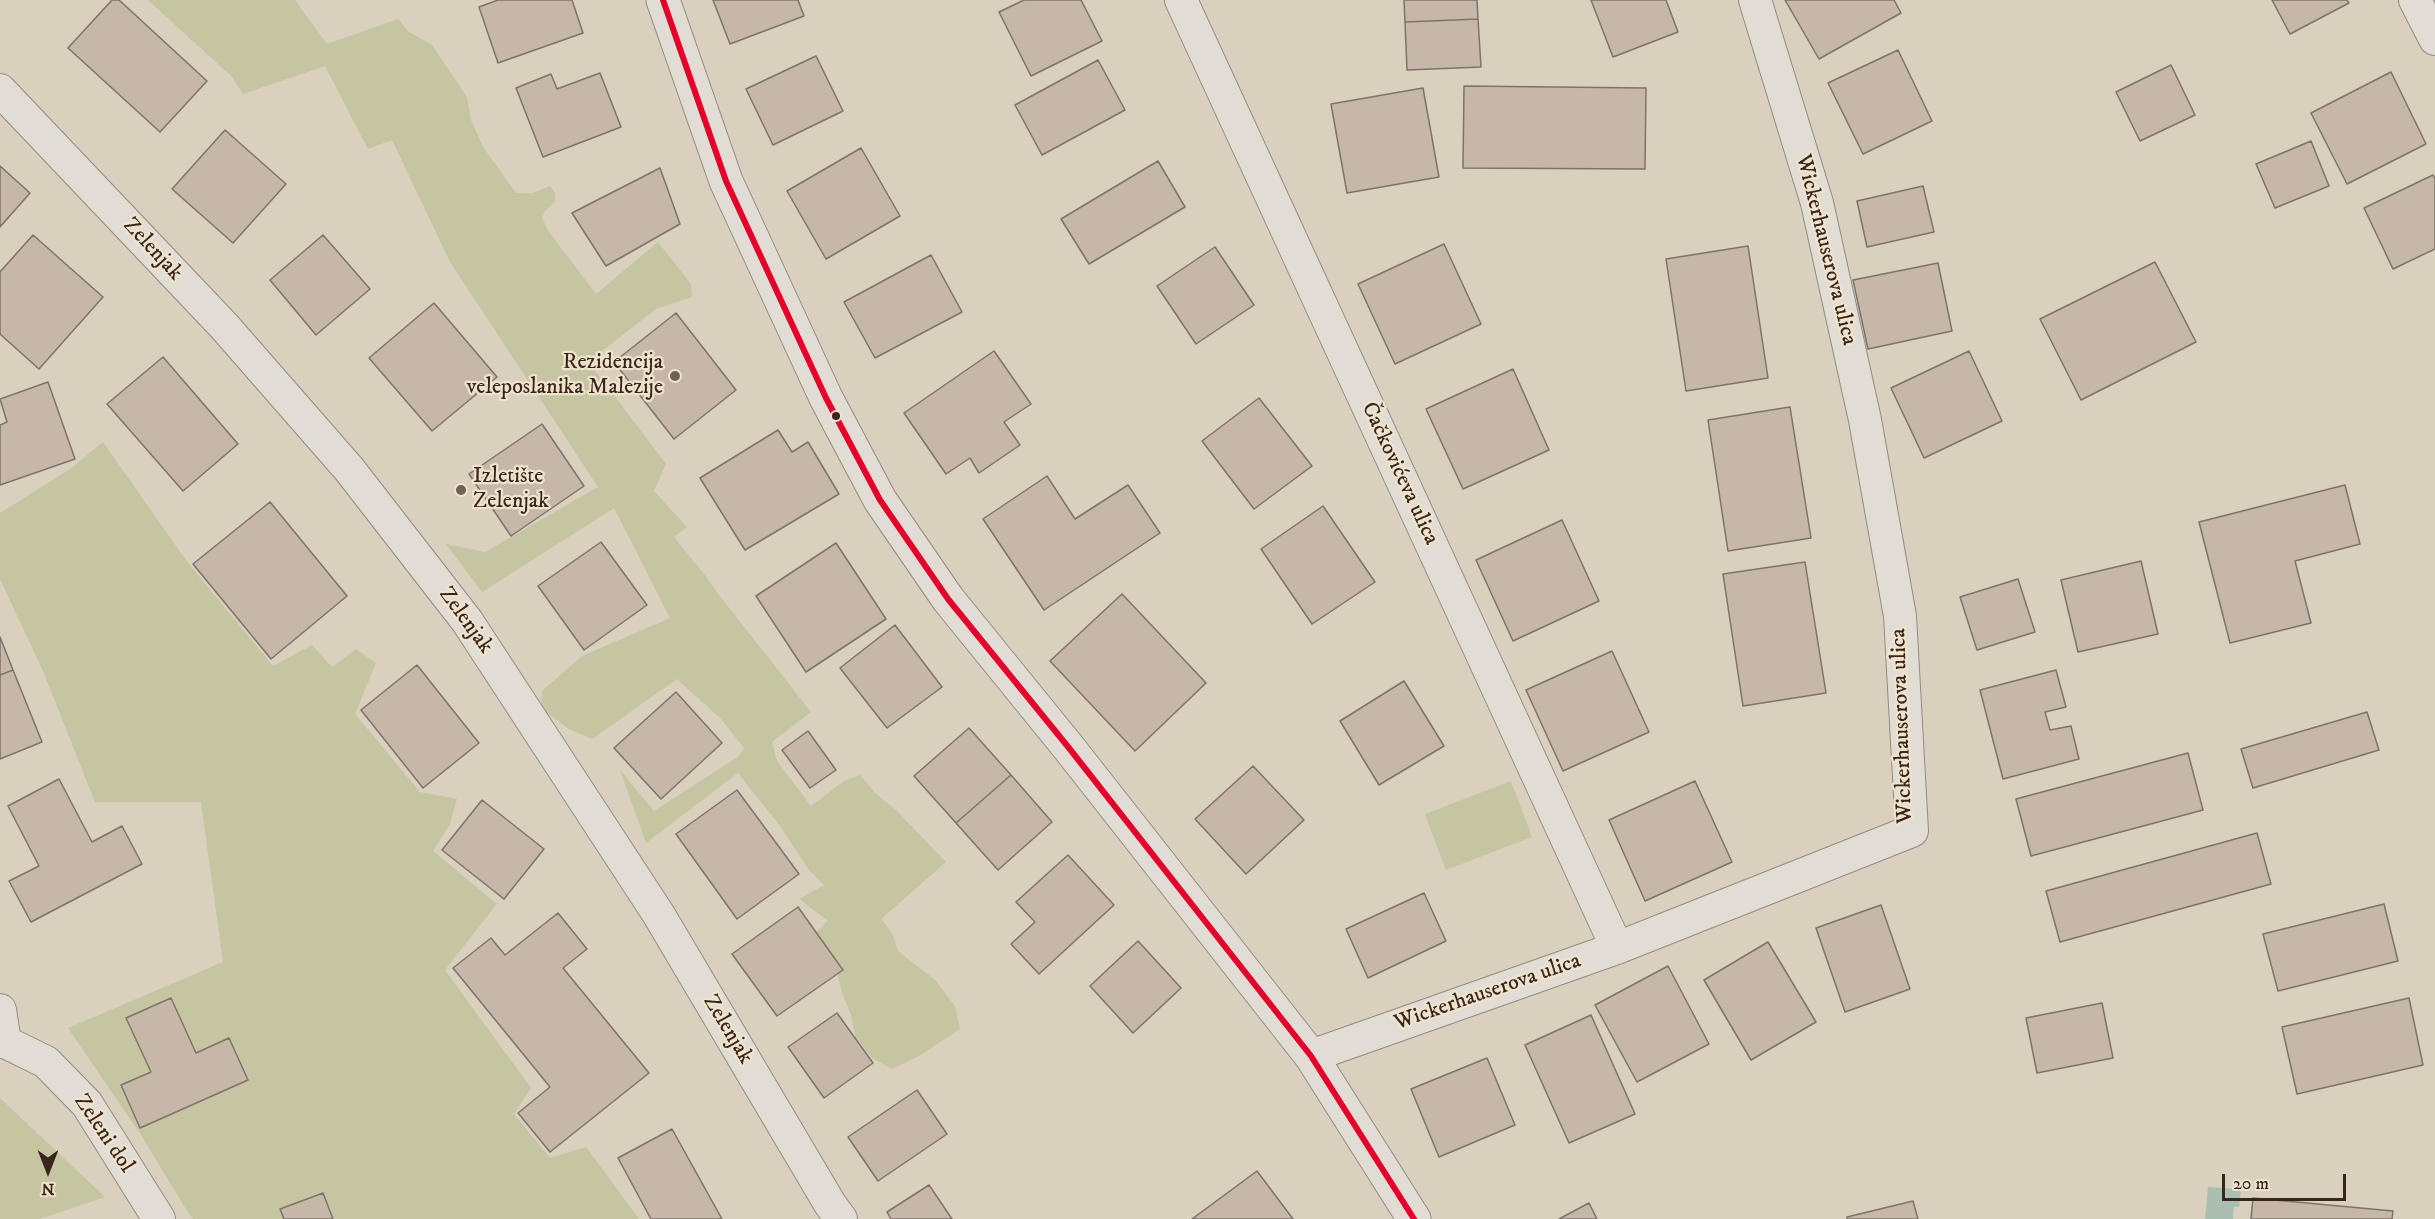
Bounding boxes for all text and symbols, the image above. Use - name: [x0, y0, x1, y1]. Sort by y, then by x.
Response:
- street label: Wickerhauserova ulica: [1789, 152, 1861, 348]
- street label: Zelenjak: [116, 213, 188, 287]
- place label: Rezidencija veleposlanika Malezije: [467, 350, 663, 402]
- marker: Rezidencija veleposlanika Malezije: [668, 369, 682, 383]
- street label: Čačkovićeva ulica: [1354, 399, 1444, 549]
- unlabelled marker: [830, 410, 842, 422]
- place label: Izletište Zelenjak: [473, 464, 549, 516]
- marker: Izletište Zelenjak: [454, 483, 468, 497]
- street label: Zelenjak: [432, 583, 498, 659]
- street label: Wickerhauserova ulica: [1886, 628, 1920, 824]
- street label: Wickerhauserova ulica: [1391, 949, 1585, 1037]
- street label: Zelenjak: [696, 991, 758, 1069]
- street label: Zeleni dol: [67, 1090, 139, 1178]
- north arrow: [18, 1141, 78, 1201]
- scale bar: [2225, 1162, 2350, 1200]
- text: 20 m: [2233, 1173, 2269, 1195]
- text: N: [41, 1179, 55, 1199]

